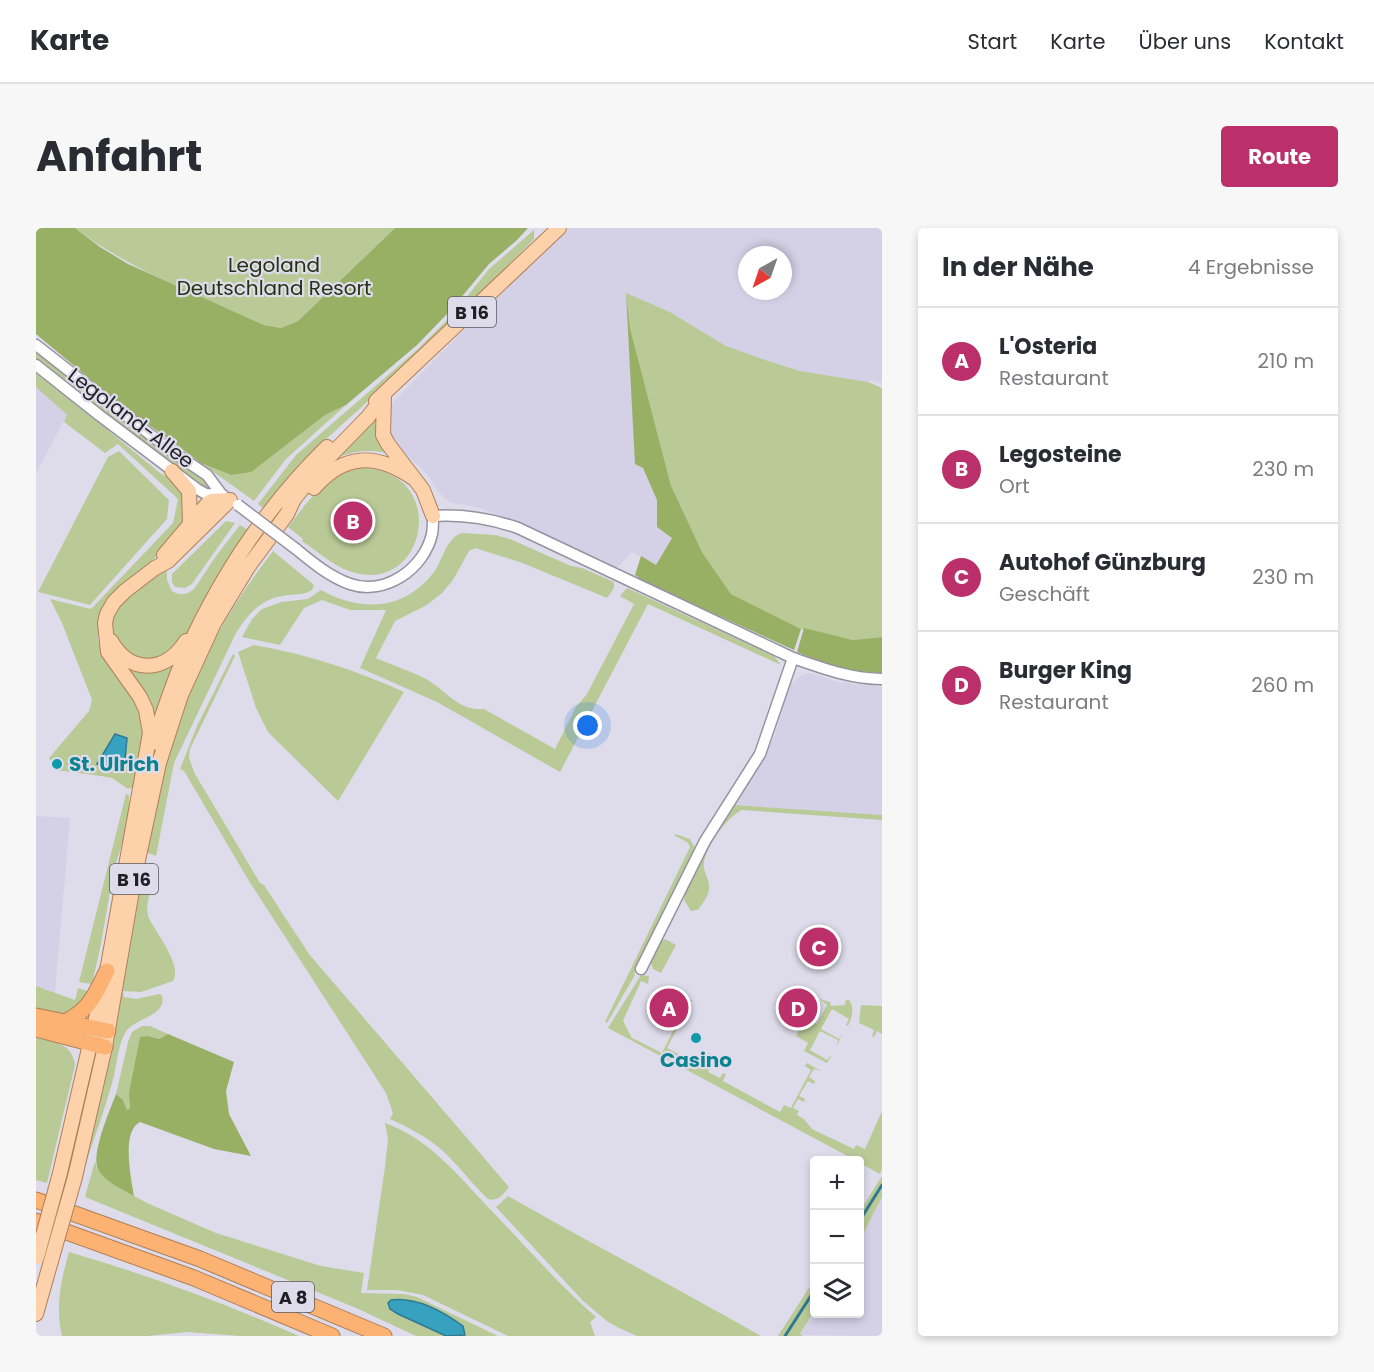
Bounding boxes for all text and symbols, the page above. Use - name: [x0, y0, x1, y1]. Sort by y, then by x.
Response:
- text: Karte: [30, 21, 109, 60]
- text: Start: [968, 27, 1017, 56]
- text: Karte: [1050, 27, 1106, 56]
- text: Über uns: [1139, 27, 1231, 56]
- text: Kontakt: [1264, 27, 1344, 56]
- button: Route: [1221, 126, 1338, 187]
- text: Anfahrt: [36, 127, 202, 186]
- north arrow: [738, 246, 792, 300]
- text: In der Nähe: [942, 249, 1094, 285]
- park label: Legoland Deutschland Resort: [177, 251, 371, 302]
- text: 4 Ergebnisse: [1188, 253, 1314, 281]
- road number: B 16: [448, 297, 496, 327]
- text: L'Osteria: [999, 331, 1097, 362]
- text: A: [954, 347, 969, 375]
- text: 210 m: [1258, 347, 1314, 375]
- street label: Legoland-Allee: [62, 361, 200, 475]
- text: Restaurant: [999, 364, 1109, 392]
- text: Legosteine: [999, 439, 1122, 470]
- text: B: [955, 455, 968, 483]
- text: 230 m: [1252, 455, 1314, 483]
- text: Ort: [999, 472, 1029, 500]
- pin: B: [334, 498, 372, 544]
- text: Autohof Günzburg: [999, 547, 1206, 578]
- text: C: [954, 563, 969, 591]
- text: 230 m: [1252, 563, 1314, 591]
- text: Geschäft: [999, 580, 1090, 608]
- text: Burger King: [999, 655, 1132, 686]
- text: D: [954, 671, 969, 699]
- text: 260 m: [1251, 671, 1314, 699]
- text: Restaurant: [999, 688, 1109, 716]
- your location: [573, 711, 602, 740]
- place label: St. Ulrich: [69, 750, 159, 778]
- marker: St. Ulrich: [50, 757, 64, 771]
- road number: B 16: [110, 864, 158, 894]
- pin: C: [800, 924, 838, 970]
- pin: A: [650, 986, 688, 1030]
- pin: D: [778, 986, 818, 1030]
- marker: Casino: [689, 1031, 703, 1045]
- place label: Casino: [660, 1046, 732, 1074]
- map controls: [810, 1156, 864, 1318]
- button: +: [810, 1156, 864, 1210]
- button: −: [810, 1210, 864, 1264]
- button: layers: [810, 1264, 864, 1318]
- road number: A 8: [272, 1282, 314, 1312]

